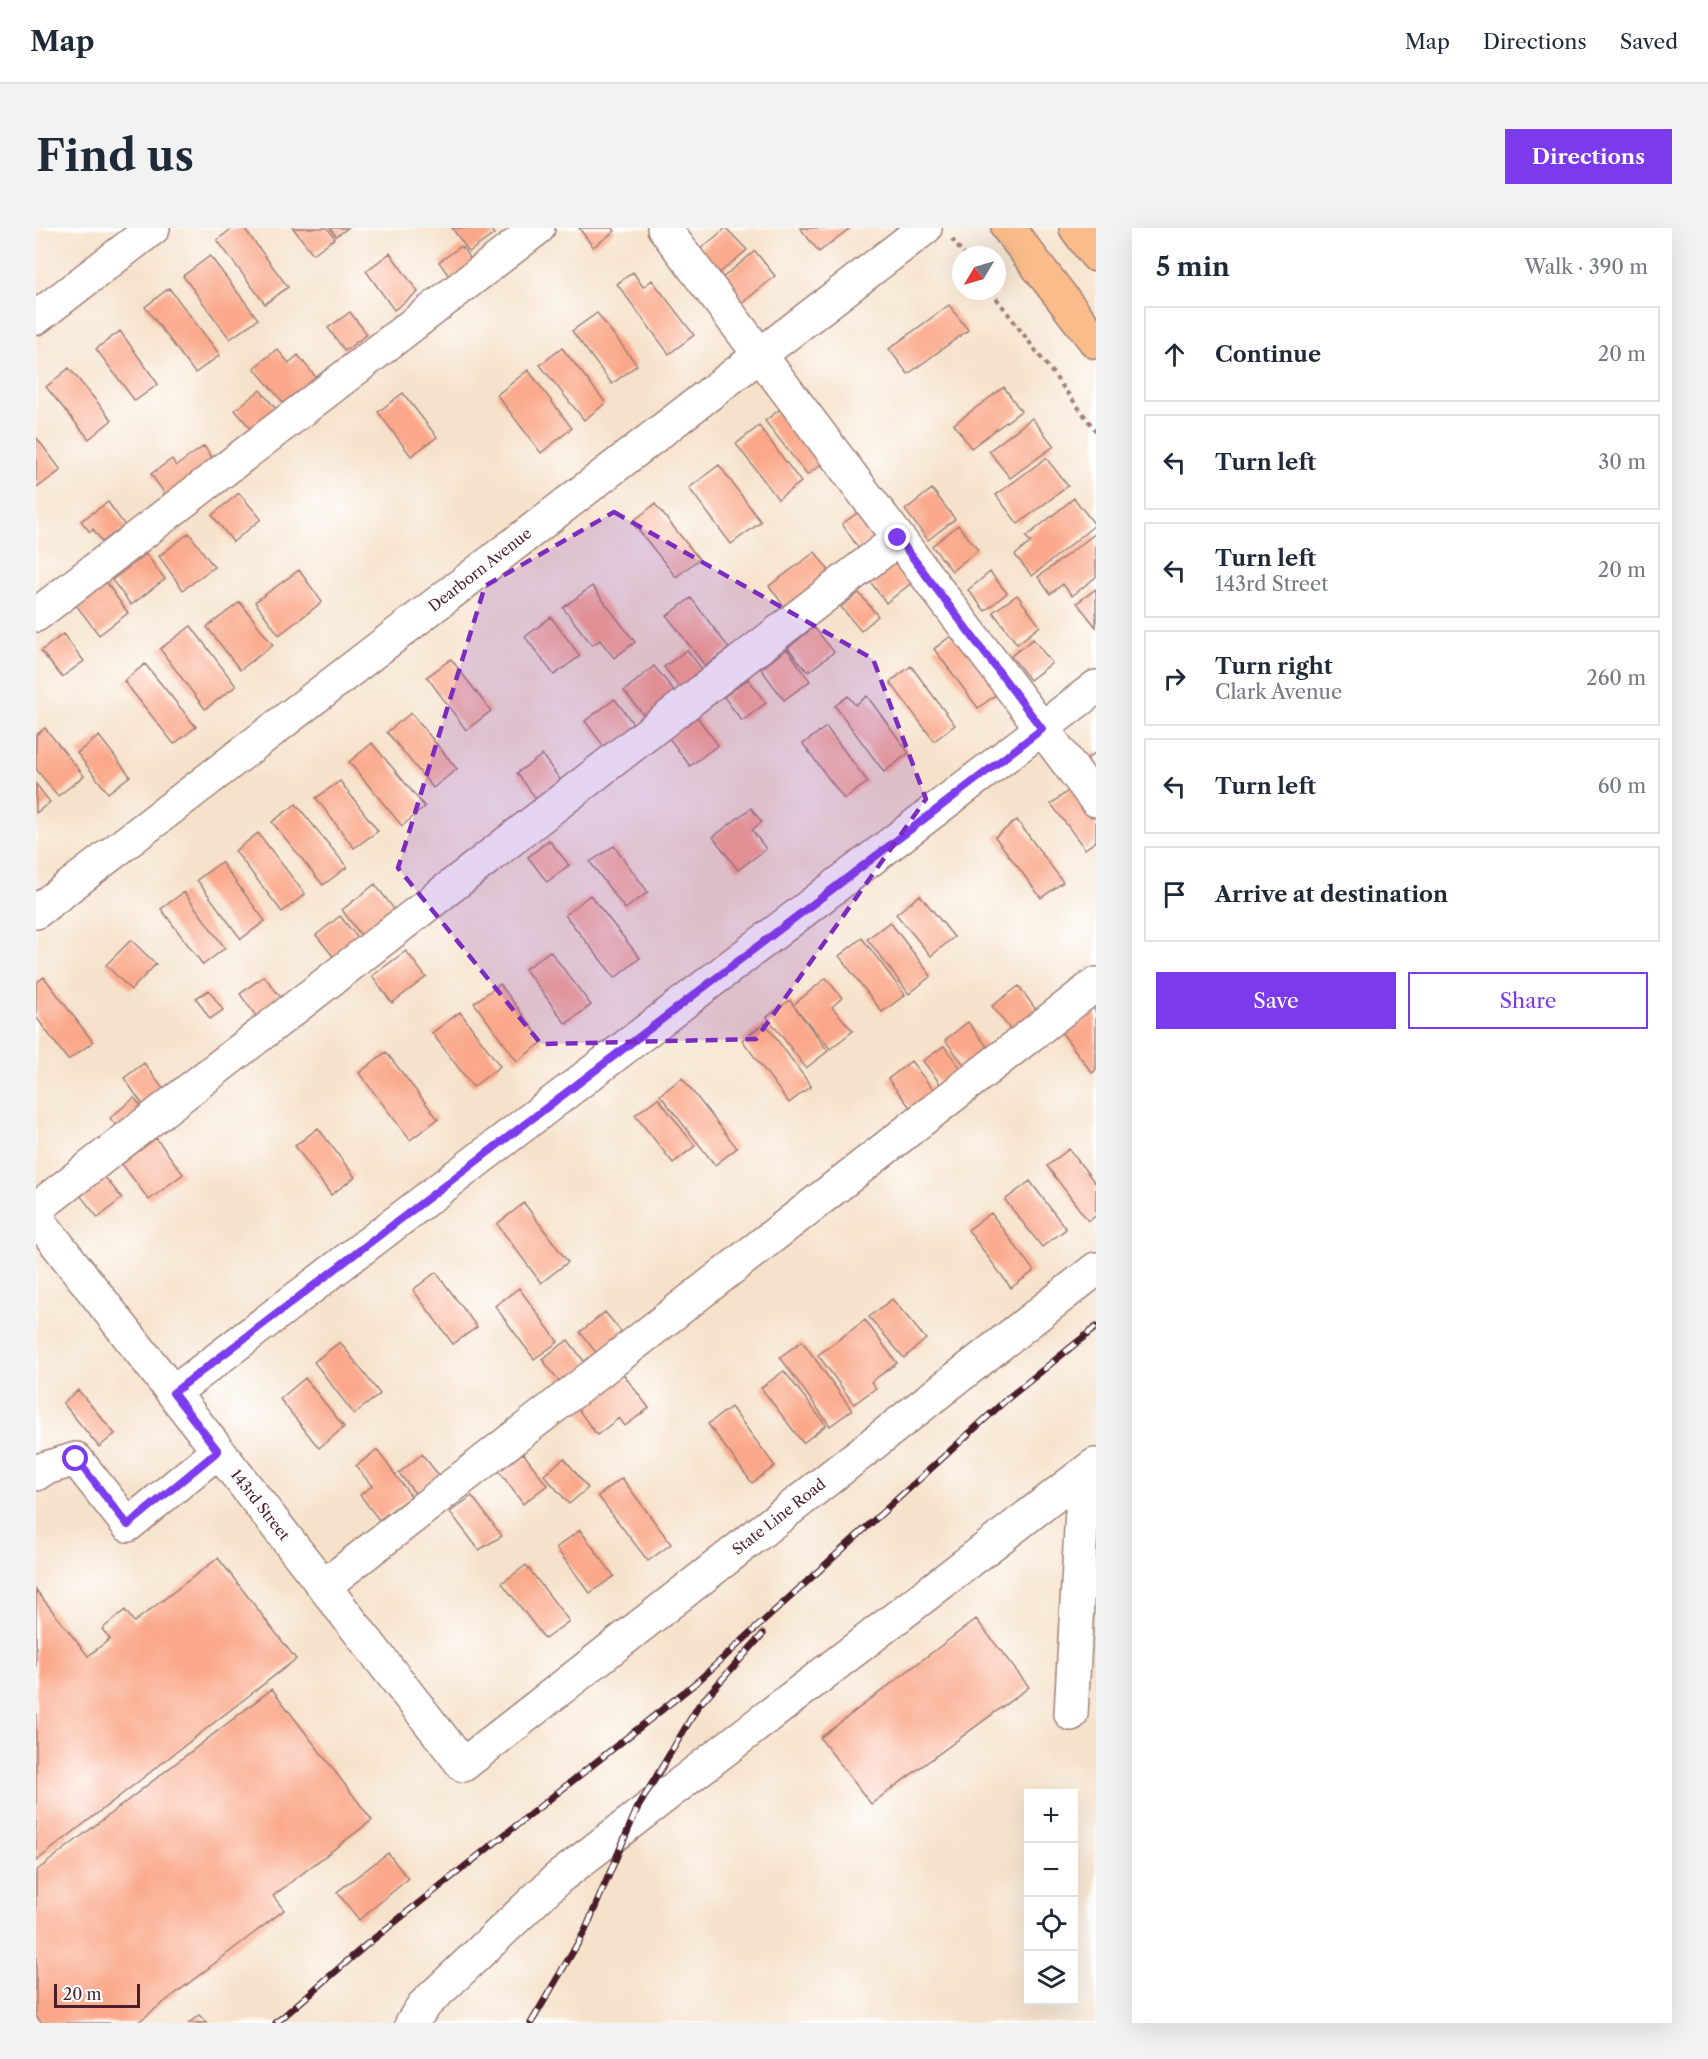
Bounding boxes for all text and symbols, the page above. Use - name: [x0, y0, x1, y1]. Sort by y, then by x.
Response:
- text: Map: [30, 24, 94, 58]
- text: Map: [1405, 29, 1450, 54]
- text: Directions: [1483, 29, 1587, 54]
- text: Saved: [1620, 29, 1678, 54]
- button: Directions: [1505, 129, 1672, 184]
- text: Find us: [36, 130, 194, 182]
- north arrow: [952, 246, 1006, 300]
- text: 5 min: [1156, 251, 1230, 283]
- text: Walk · 390 m: [1525, 255, 1648, 279]
- icon: ahead: [1158, 338, 1191, 371]
- text: Continue: [1215, 341, 1321, 368]
- text: 20 m: [1598, 342, 1646, 366]
- icon: left: [1158, 446, 1191, 479]
- text: Turn left: [1215, 449, 1316, 476]
- text: 30 m: [1598, 450, 1646, 474]
- street label: Dearborn Avenue: [424, 524, 535, 616]
- route end: [884, 524, 910, 550]
- text: Turn left: [1215, 545, 1316, 572]
- icon: left: [1158, 554, 1191, 587]
- text: 20 m: [1598, 558, 1646, 582]
- text: 143rd Street: [1215, 572, 1328, 596]
- text: Turn right: [1215, 653, 1333, 680]
- icon: right: [1158, 662, 1191, 695]
- text: 260 m: [1586, 666, 1646, 690]
- text: Clark Avenue: [1215, 680, 1342, 704]
- icon: left: [1158, 770, 1191, 803]
- text: Turn left: [1215, 773, 1316, 800]
- text: 60 m: [1598, 774, 1646, 798]
- icon: arrive: [1158, 878, 1191, 911]
- text: Arrive at destination: [1215, 881, 1448, 908]
- button: Save: [1156, 972, 1396, 1029]
- button: Share: [1408, 972, 1648, 1029]
- route start: [62, 1445, 88, 1471]
- street label: 143rd Street: [227, 1465, 294, 1545]
- street label: State Line Road: [728, 1474, 829, 1559]
- map controls: [1024, 1789, 1078, 2005]
- button: +: [1024, 1789, 1078, 1843]
- button: −: [1024, 1843, 1078, 1897]
- button: locate: [1024, 1897, 1078, 1951]
- button: layers: [1024, 1951, 1078, 2005]
- scale bar: [54, 1981, 140, 2008]
- text: 20 m: [63, 1984, 102, 2004]

